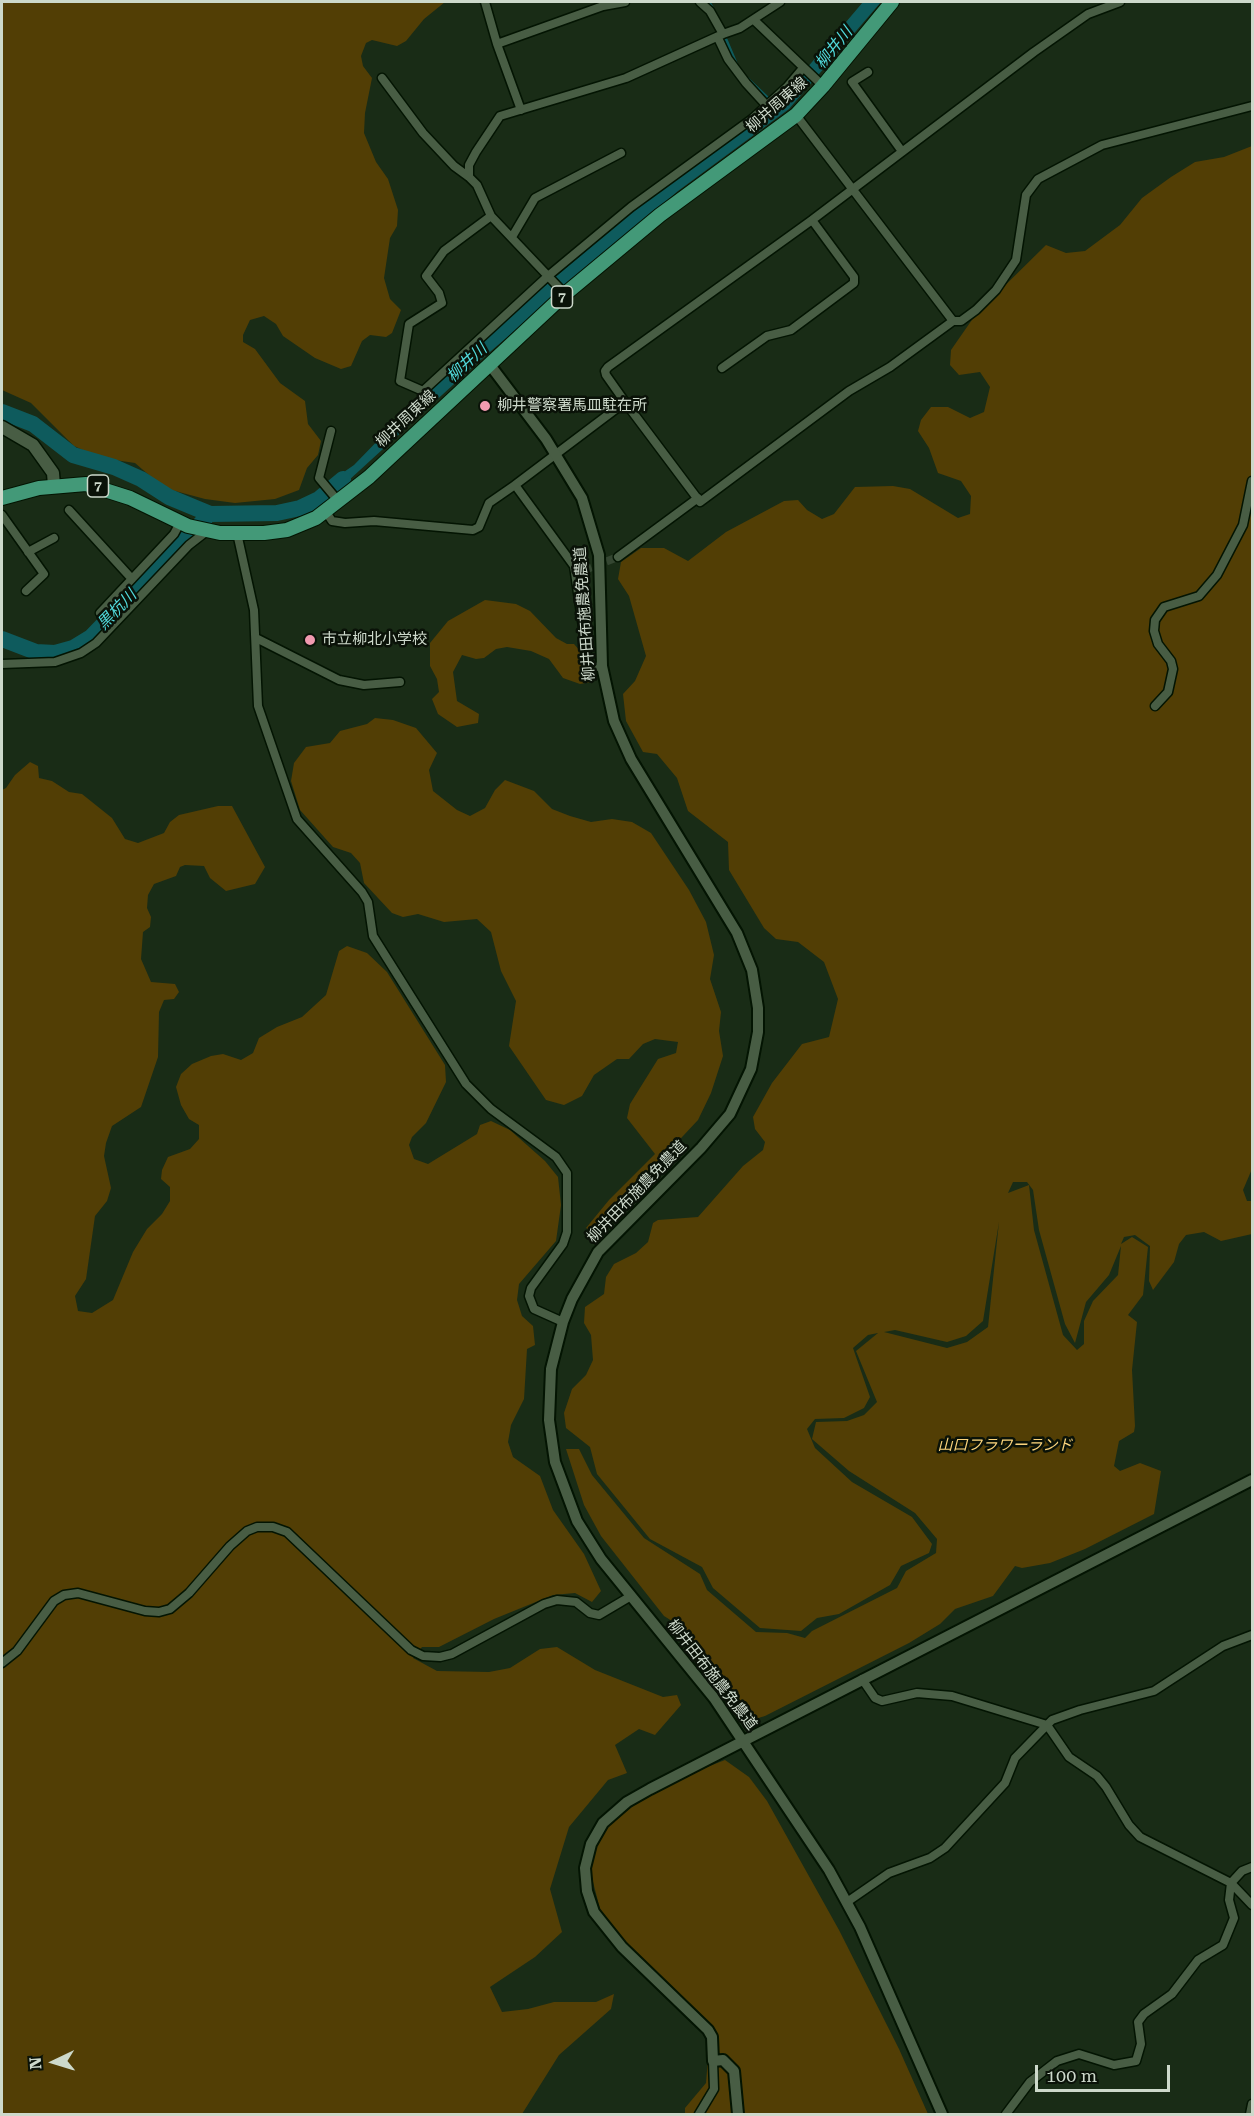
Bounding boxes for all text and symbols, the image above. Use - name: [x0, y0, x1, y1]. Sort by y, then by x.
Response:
- water label: 柳井川: [811, 23, 857, 73]
- street label: 柳井周東線: [743, 74, 811, 136]
- road number: 7: [552, 286, 572, 308]
- water label: 柳井川: [443, 340, 491, 386]
- street label: 柳井周東線: [372, 387, 440, 451]
- place label: 柳井警察署馬皿駐在所: [497, 397, 647, 415]
- marker: 柳井警察署馬皿駐在所: [478, 399, 492, 413]
- road number: 7: [88, 475, 108, 497]
- street label: 柳井田布施農免農道: [571, 546, 599, 682]
- water label: 黒杭川: [93, 586, 141, 634]
- place label: 市立柳北小学校: [322, 631, 427, 649]
- marker: 市立柳北小学校: [303, 633, 317, 647]
- street label: 柳井田布施農免農道: [584, 1137, 690, 1247]
- park label: 山口フラワーランド: [938, 1437, 1072, 1455]
- street label: 柳井田布施農免農道: [663, 1616, 761, 1734]
- north arrow: [24, 2032, 84, 2092]
- scale bar: [1038, 2053, 1173, 2091]
- text: N: [26, 2056, 45, 2070]
- text: 100 m: [1046, 2065, 1097, 2086]

